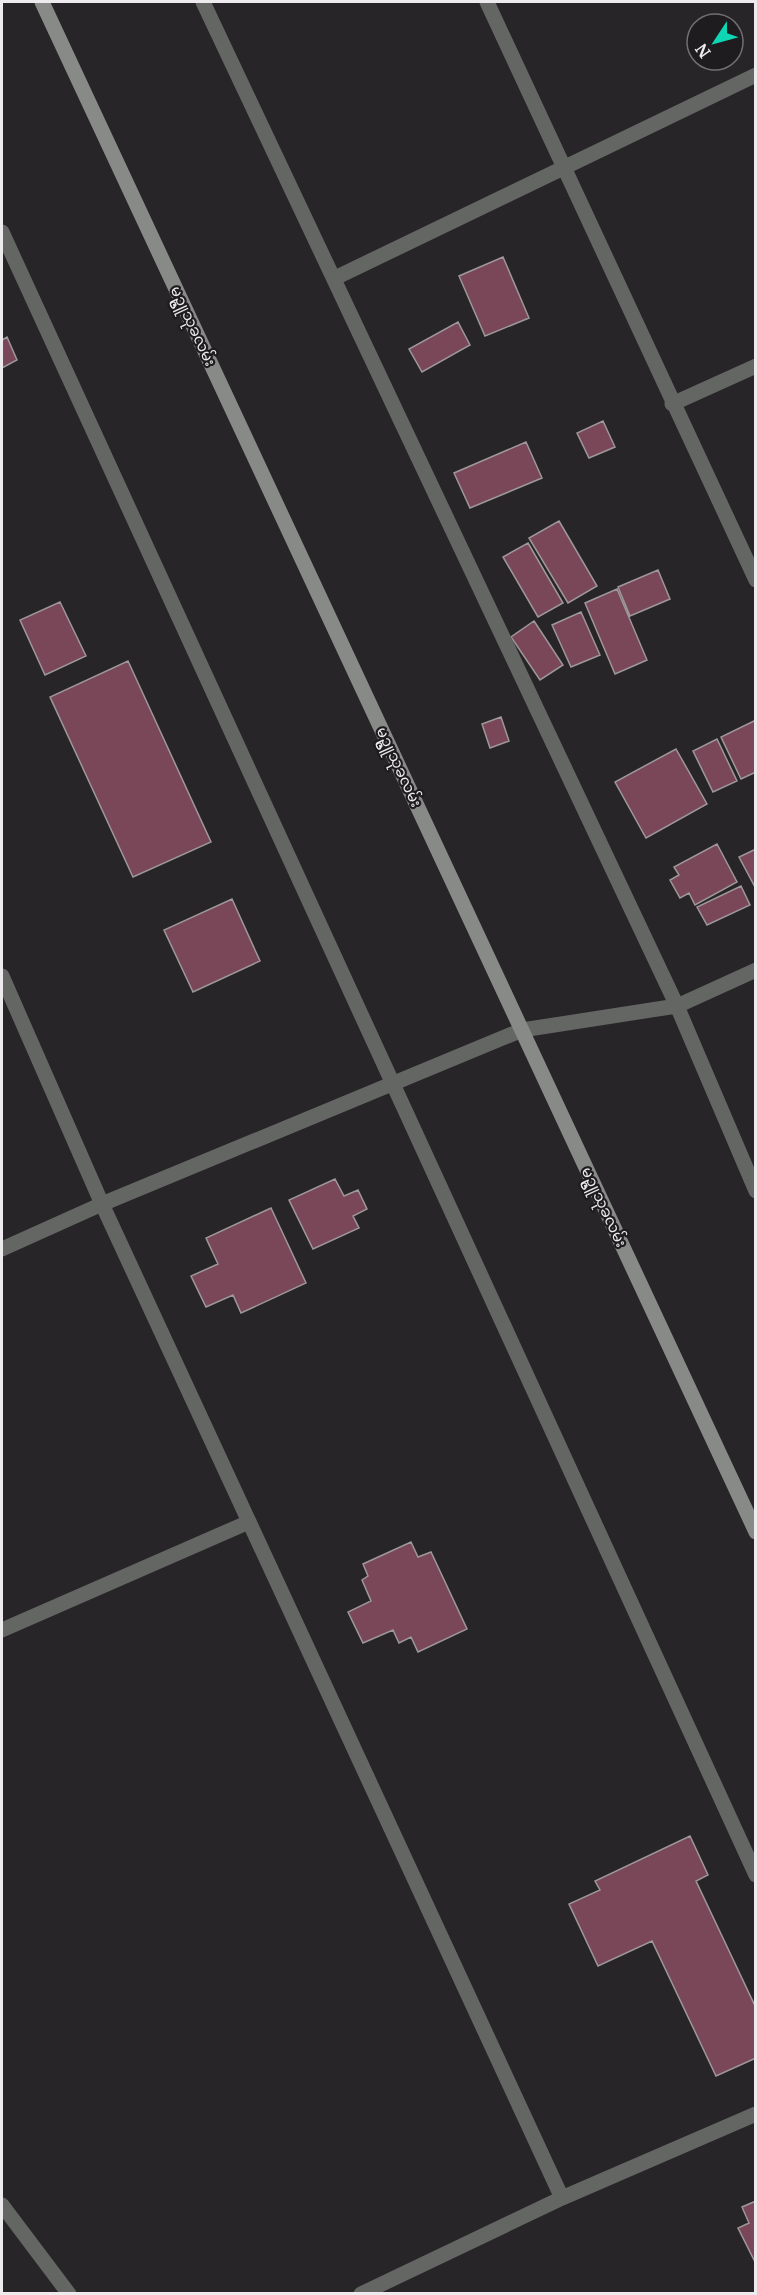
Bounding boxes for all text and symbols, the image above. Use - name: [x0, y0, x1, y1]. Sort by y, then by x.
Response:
- north arrow: [685, 12, 745, 72]
- text: N: [691, 40, 715, 62]
- street label: မဥ္ဇူသုခလမ်း: [164, 283, 220, 370]
- street label: မဥ္ဇူသုခလမ်း: [370, 724, 426, 811]
- street label: မဥ္ဇူသုခလမ်း: [575, 1164, 631, 1251]

